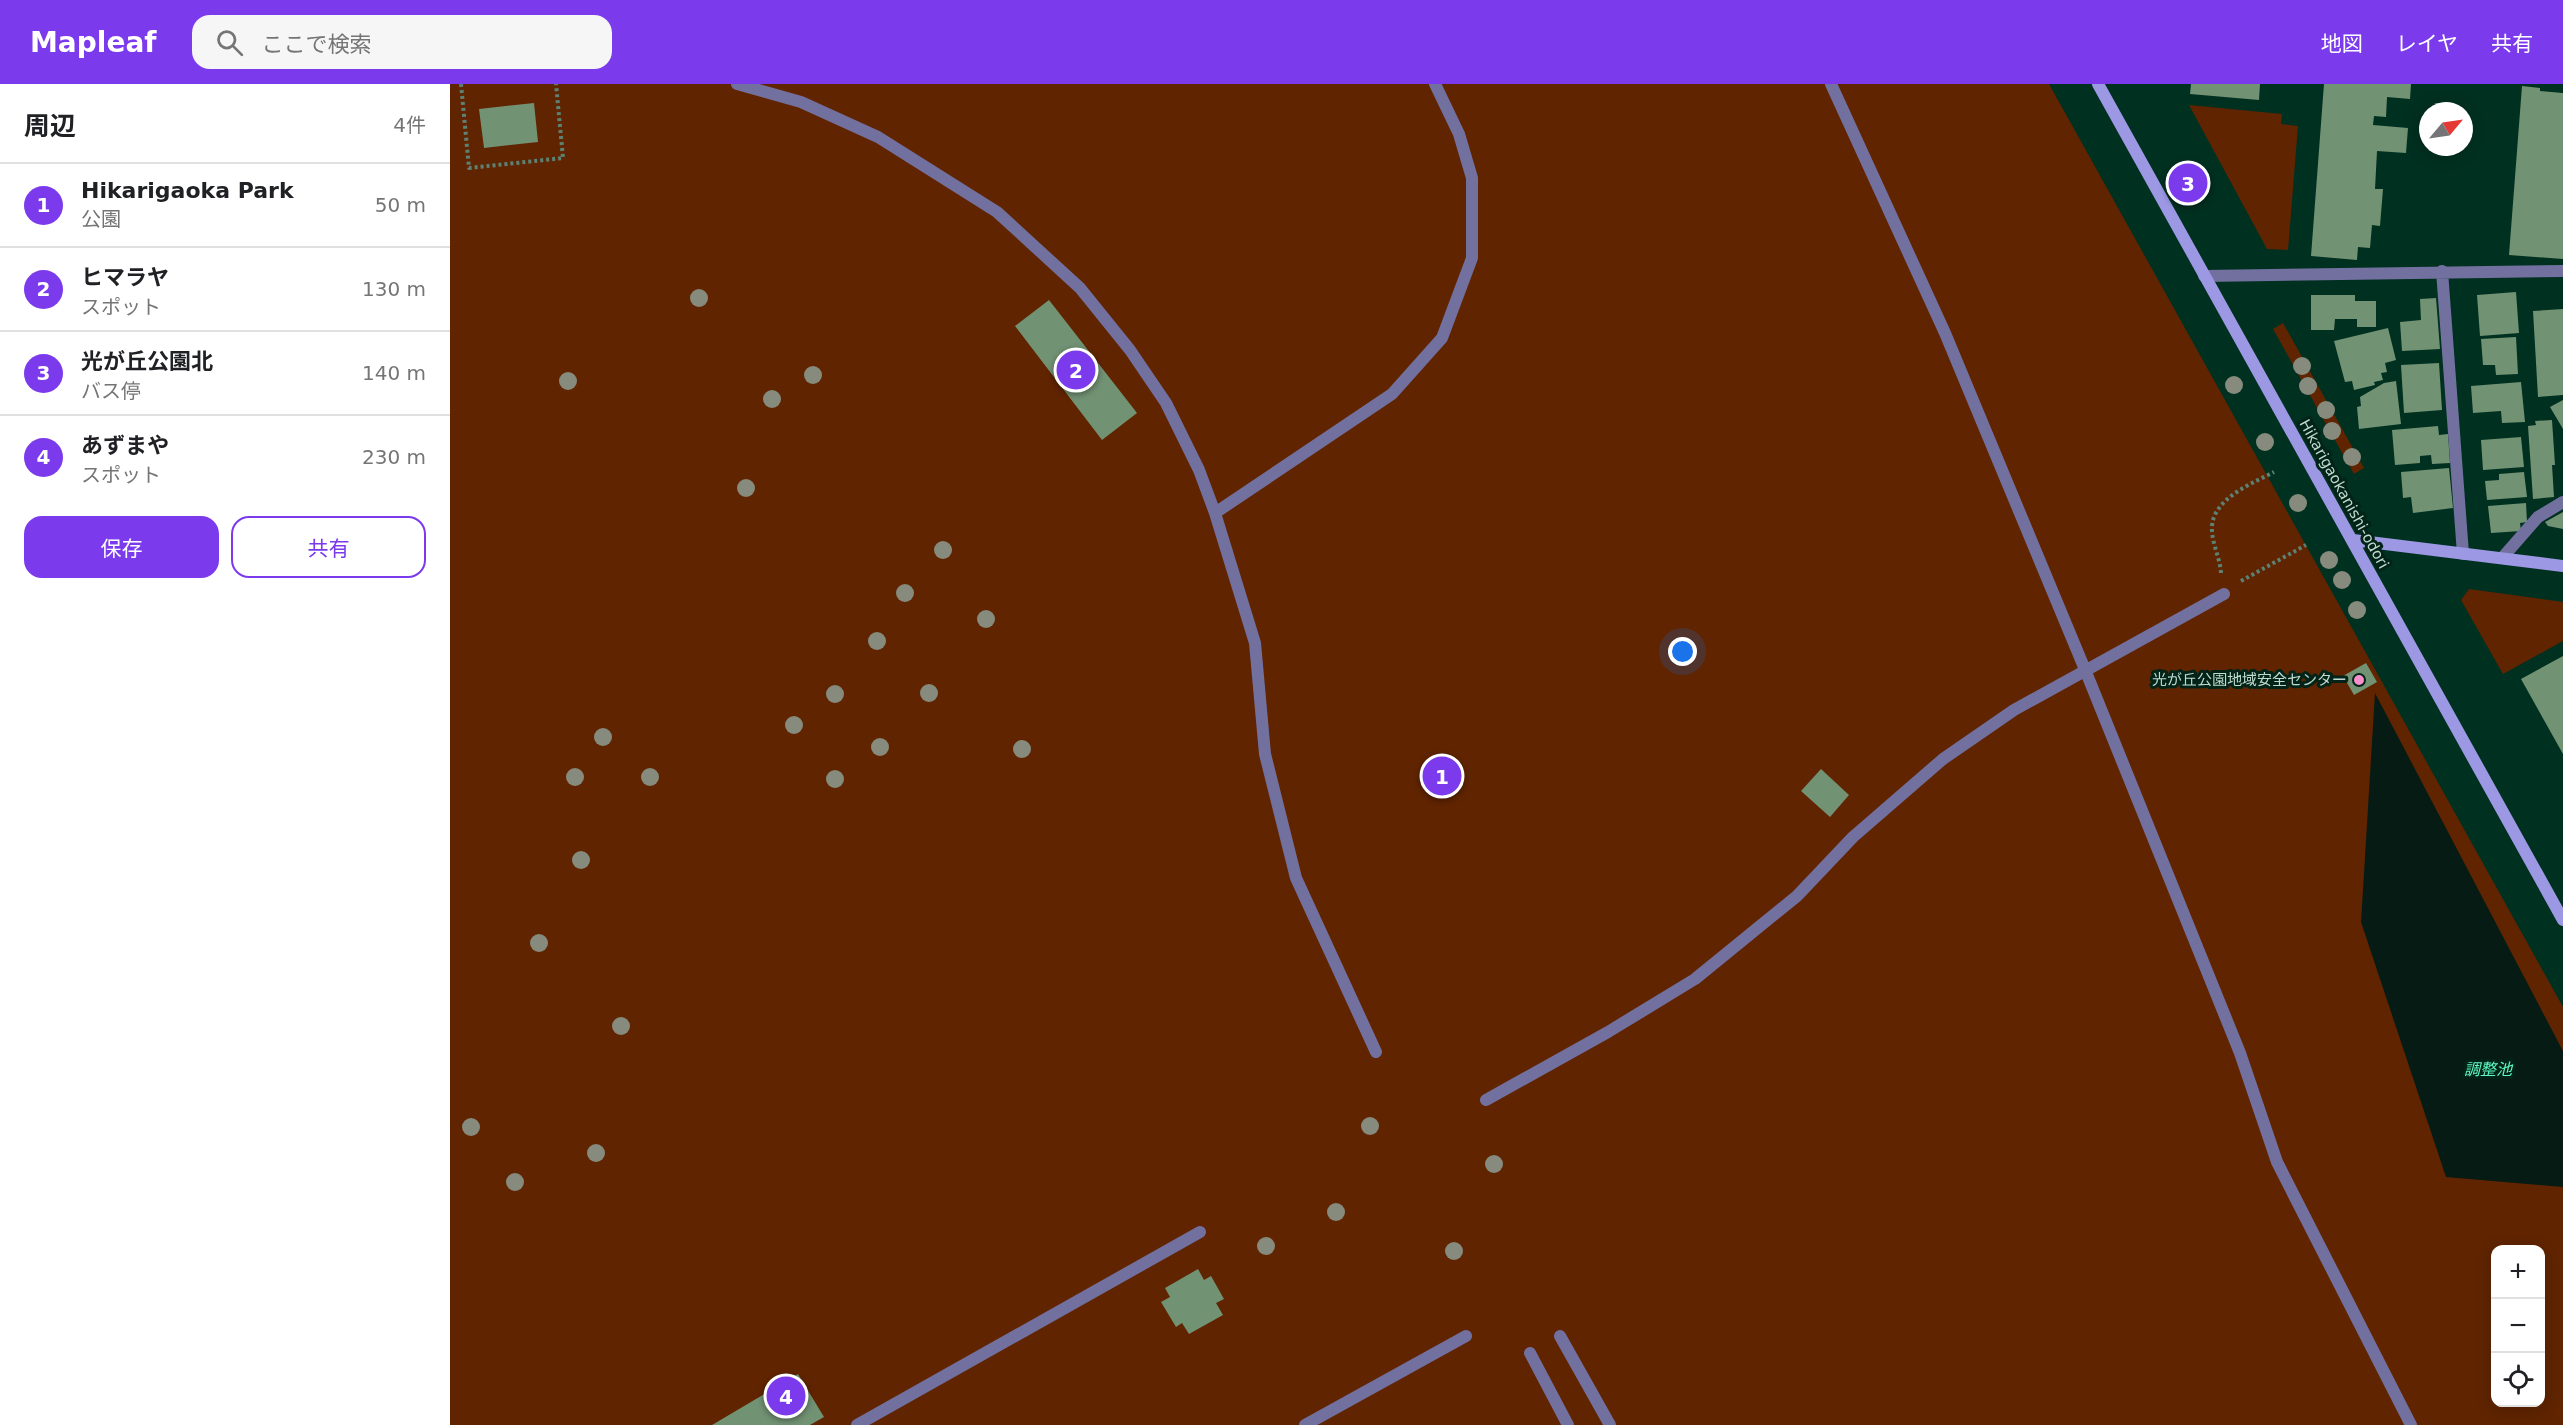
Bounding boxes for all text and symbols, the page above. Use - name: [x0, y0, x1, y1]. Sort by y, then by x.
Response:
- search box: [192, 15, 612, 69]
- text: Mapleaf: [30, 26, 156, 59]
- icon: search: [213, 26, 246, 59]
- text: ここで検索: [261, 32, 371, 57]
- text: 地図: [2321, 32, 2363, 56]
- text: レイヤ: [2396, 32, 2458, 56]
- text: 共有: [2491, 32, 2533, 56]
- north arrow: [2419, 102, 2473, 156]
- text: 周辺: [24, 111, 76, 141]
- text: 4件: [393, 113, 426, 137]
- pin: 3: [2168, 160, 2208, 206]
- text: Hikarigaoka Park: [81, 178, 294, 203]
- text: 1: [37, 193, 50, 217]
- text: 50 m: [375, 193, 426, 217]
- text: 公園: [81, 207, 121, 231]
- text: ヒマラヤ: [81, 265, 169, 290]
- text: 2: [37, 277, 50, 301]
- text: 130 m: [362, 277, 426, 301]
- text: スポット: [81, 295, 161, 319]
- pin: 2: [1056, 348, 1096, 392]
- text: 光が丘公園北: [81, 349, 213, 374]
- text: 3: [37, 361, 50, 385]
- text: 140 m: [362, 361, 426, 385]
- text: バス停: [81, 379, 141, 403]
- street label: Hikarigaokanishi-odori: [2295, 416, 2393, 572]
- text: あずまや: [81, 433, 169, 458]
- text: 4: [37, 445, 50, 469]
- text: 230 m: [362, 445, 426, 469]
- text: スポット: [81, 463, 161, 487]
- button: 保存: [24, 516, 219, 578]
- button: 共有: [231, 516, 426, 578]
- your location: [1668, 637, 1697, 666]
- place label: 光が丘公園地域安全センター: [2152, 671, 2347, 689]
- marker: 光が丘公園地域安全センター: [2352, 673, 2366, 687]
- pin: 1: [1422, 754, 1462, 798]
- water label: 調整池: [2464, 1060, 2514, 1079]
- map controls: [2491, 1245, 2545, 1407]
- button: +: [2491, 1245, 2545, 1299]
- button: −: [2491, 1299, 2545, 1353]
- button: locate: [2491, 1353, 2545, 1407]
- pin: 4: [766, 1374, 806, 1418]

